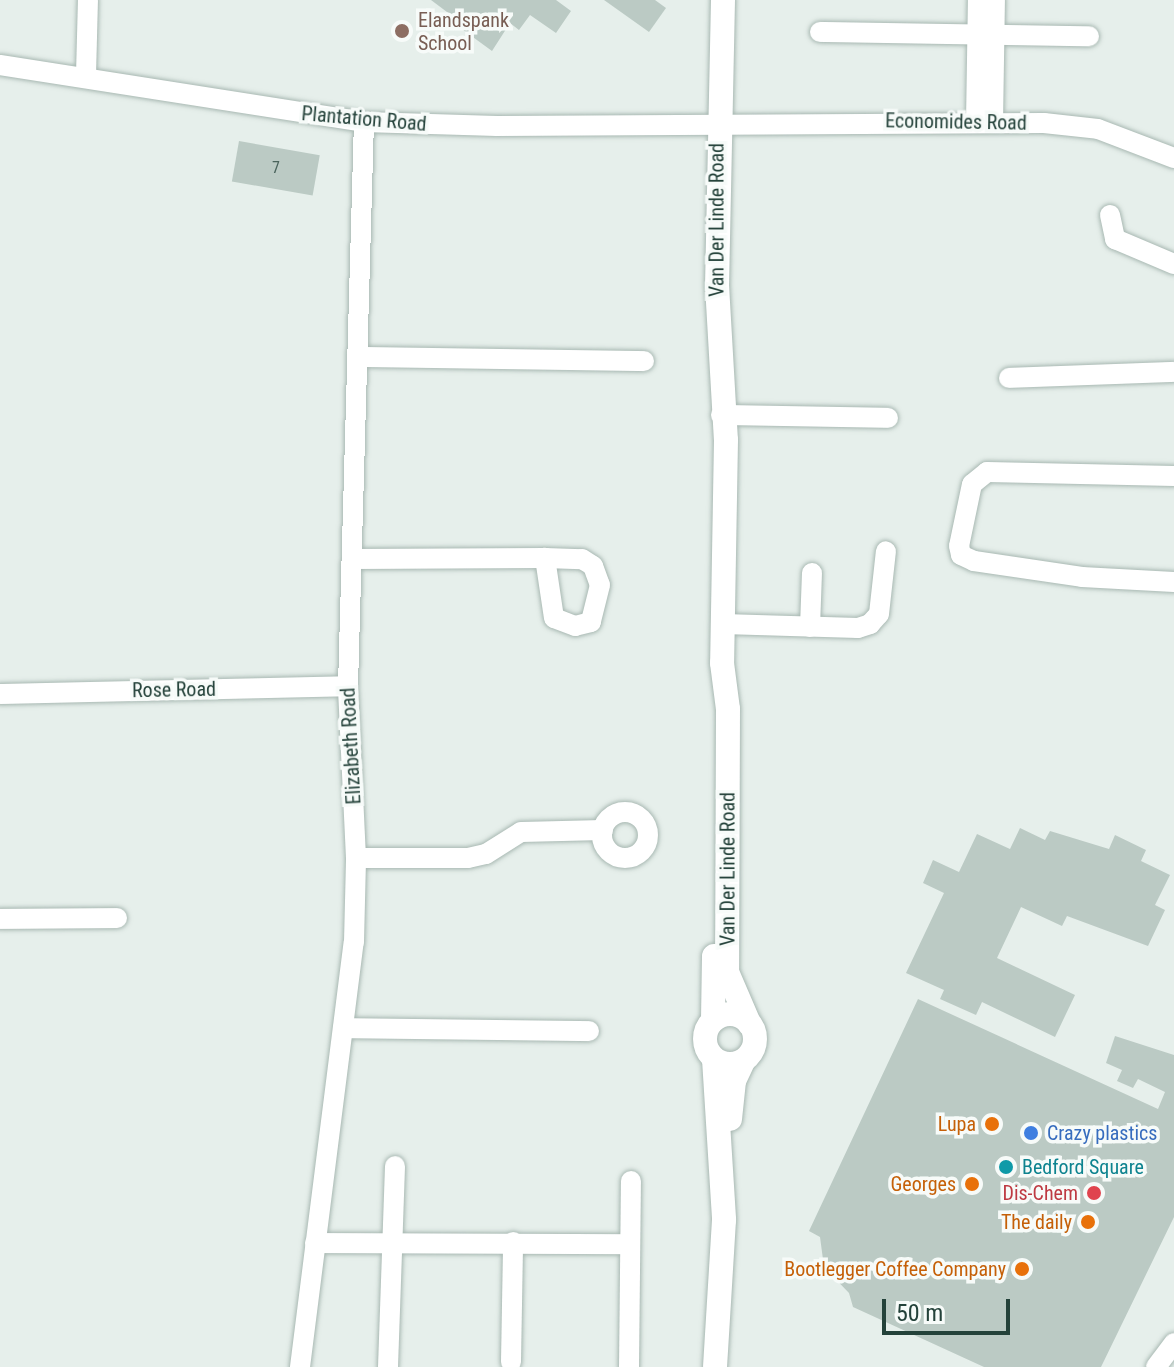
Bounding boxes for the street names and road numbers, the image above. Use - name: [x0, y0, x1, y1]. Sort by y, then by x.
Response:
- street label: Plantation Road: [300, 102, 428, 136]
- street label: Economides Road: [885, 109, 1027, 135]
- street label: Van Der Linde Road: [705, 143, 729, 297]
- street label: Rose Road: [132, 677, 216, 703]
- street label: Elizabeth Road: [336, 687, 366, 805]
- street label: Van Der Linde Road: [716, 792, 740, 946]

